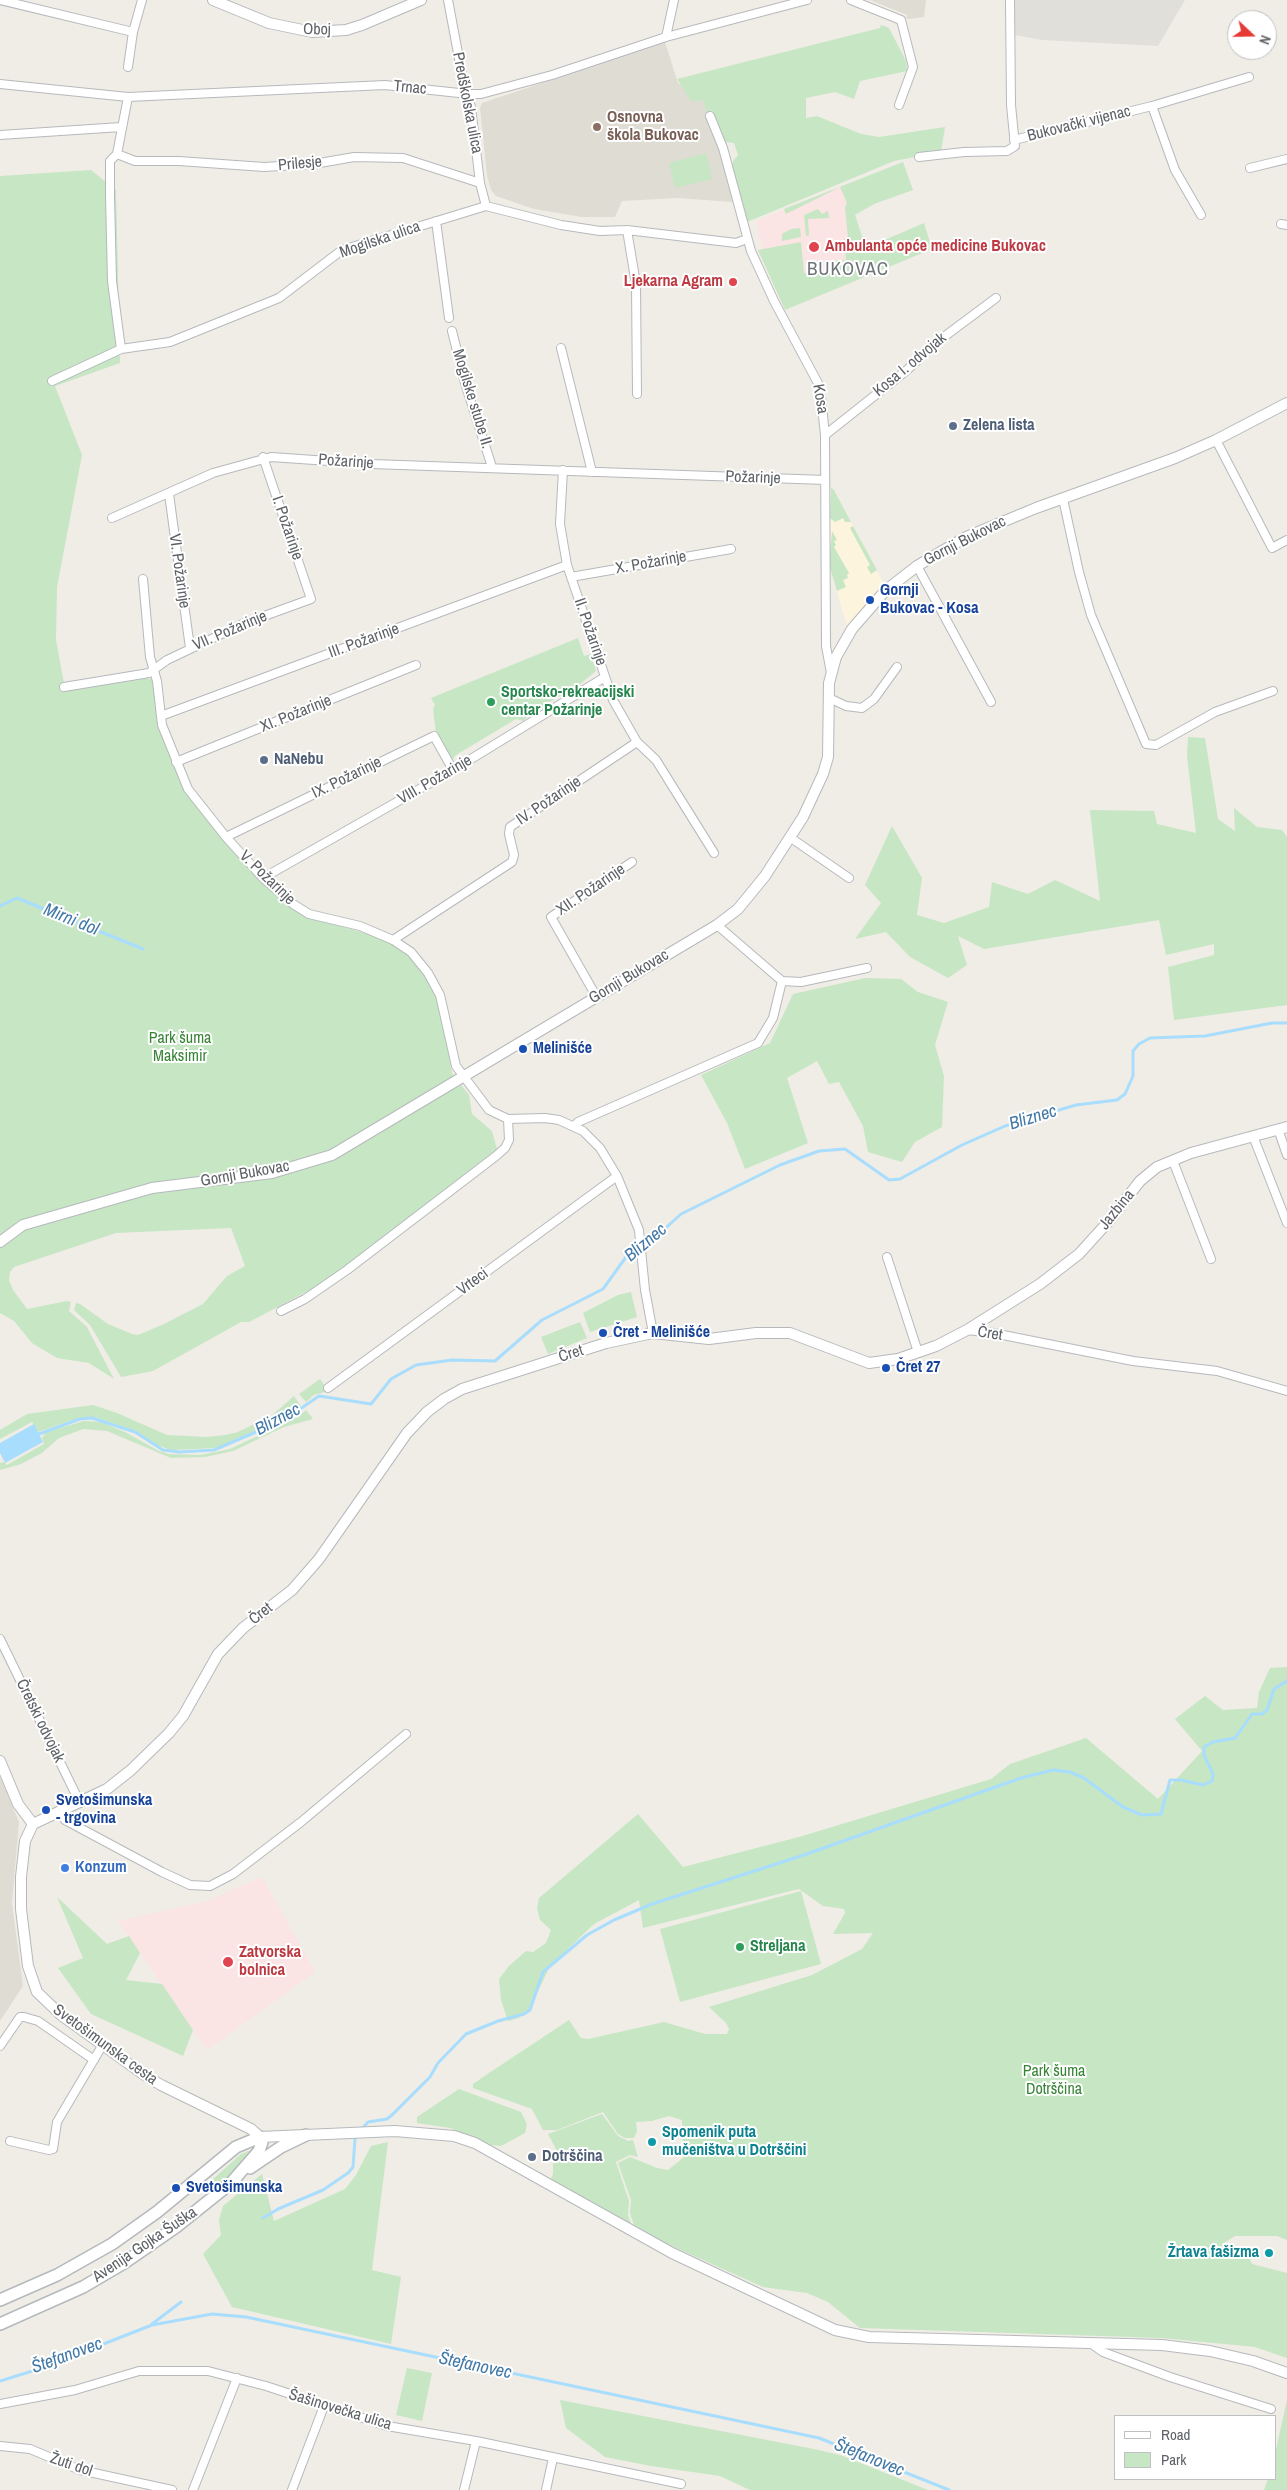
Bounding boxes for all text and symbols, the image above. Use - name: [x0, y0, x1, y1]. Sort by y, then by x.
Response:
- north arrow: [1227, 10, 1277, 60]
- street label: Oboj: [303, 20, 331, 40]
- text: N: [1255, 33, 1275, 47]
- street label: Predškolska ulica: [448, 51, 486, 155]
- street label: Trnac: [393, 77, 427, 99]
- street label: Bukovački vijenac: [1025, 102, 1133, 146]
- place label: Osnovna škola Bukovac: [607, 108, 699, 146]
- marker: Osnovna škola Bukovac: [591, 121, 603, 133]
- street label: Prilesje: [277, 153, 323, 175]
- street label: Mogilska ulica: [337, 217, 423, 263]
- place label: Ambulanta opće medicine Bukovac: [825, 237, 1046, 257]
- marker: Ambulanta opće medicine Bukovac: [807, 240, 821, 254]
- district label: BUKOVAC: [806, 259, 890, 281]
- place label: Ljekarna Agram: [624, 272, 723, 292]
- marker: Ljekarna Agram: [727, 276, 739, 288]
- street label: Kosa I. odvojak: [869, 329, 951, 401]
- street label: Mogilske stube II.: [448, 347, 496, 451]
- street label: Kosa: [808, 383, 832, 415]
- place label: Zelena lista: [963, 416, 1034, 436]
- marker: Zelena lista: [947, 420, 959, 432]
- street label: Požarinje: [318, 450, 374, 474]
- street label: Požarinje: [725, 467, 781, 489]
- street label: I. Požarinje: [267, 493, 307, 563]
- street label: Gornji Bukovac: [921, 512, 1009, 570]
- street label: VI. Požarinje: [164, 532, 194, 610]
- street label: X. Požarinje: [614, 547, 688, 579]
- place label: Gornji Bukovac - Kosa: [880, 581, 978, 619]
- marker: Gornji Bukovac - Kosa: [864, 594, 876, 606]
- street label: II. Požarinje: [570, 596, 610, 668]
- street label: VII. Požarinje: [190, 607, 270, 655]
- street label: III. Požarinje: [326, 619, 402, 663]
- place label: Sportsko-rekreacijski centar Požarinje: [501, 683, 634, 721]
- street label: XI. Požarinje: [258, 691, 334, 737]
- marker: Sportsko-rekreacijski centar Požarinje: [485, 696, 497, 708]
- place label: NaNebu: [274, 750, 324, 770]
- street label: VIII. Požarinje: [395, 751, 475, 809]
- street label: IX. Požarinje: [309, 753, 385, 803]
- marker: NaNebu: [258, 754, 270, 766]
- street label: IV. Požarinje: [513, 772, 585, 830]
- street label: V. Požarinje: [235, 847, 299, 909]
- street label: XII. Požarinje: [553, 860, 629, 920]
- water label: Mirni dol: [40, 899, 102, 941]
- street label: Gornji Bukovac: [586, 946, 672, 1008]
- park label: Park šuma Maksimir: [149, 1029, 211, 1067]
- place label: Melinišće: [533, 1039, 592, 1059]
- marker: Melinišće: [517, 1043, 529, 1055]
- water label: Bliznec: [1007, 1101, 1059, 1135]
- street label: Gornji Bukovac: [199, 1157, 291, 1191]
- street label: Jazbina: [1095, 1186, 1139, 1234]
- water label: Bliznec: [621, 1219, 671, 1267]
- street label: Vrteci: [454, 1264, 492, 1300]
- place label: Čret - Melinišće: [613, 1323, 710, 1343]
- street label: Čret: [976, 1323, 1004, 1345]
- marker: Čret - Melinišće: [597, 1327, 609, 1339]
- street label: Čret: [556, 1341, 586, 1367]
- place label: Čret 27: [896, 1358, 940, 1378]
- marker: Čret 27: [880, 1362, 892, 1374]
- water label: Bliznec: [252, 1399, 304, 1441]
- street label: Čret: [245, 1599, 277, 1629]
- street label: Čretski odvojak: [12, 1676, 68, 1766]
- place label: Svetošimunska - trgovina: [56, 1791, 152, 1829]
- marker: Svetošimunska - trgovina: [40, 1804, 52, 1816]
- place label: Konzum: [75, 1858, 127, 1878]
- marker: Konzum: [59, 1862, 71, 1874]
- place label: Streljana: [750, 1937, 805, 1957]
- marker: Streljana: [734, 1941, 746, 1953]
- place label: Zatvorska bolnica: [239, 1943, 301, 1981]
- marker: Zatvorska bolnica: [221, 1955, 235, 1969]
- street label: Svetošimunska cesta: [49, 2001, 161, 2089]
- park label: Park šuma Dotrščina: [1023, 2062, 1085, 2100]
- place label: Spomenik puta mučeništva u Dotrščini: [662, 2123, 806, 2161]
- marker: Spomenik puta mučeništva u Dotrščini: [646, 2136, 658, 2148]
- place label: Dotrščina: [542, 2147, 603, 2167]
- marker: Dotrščina: [526, 2151, 538, 2163]
- place label: Svetošimunska: [186, 2178, 282, 2198]
- marker: Svetošimunska: [170, 2182, 182, 2194]
- street label: Avenija Gojka Šuška: [89, 2203, 201, 2287]
- place label: Žrtava fašizma: [1168, 2243, 1259, 2263]
- marker: Žrtava fašizma: [1263, 2247, 1275, 2259]
- water label: Štefanovec: [29, 2333, 105, 2379]
- water label: Štefanovec: [437, 2348, 513, 2384]
- street label: Šašinovečka ulica: [286, 2385, 394, 2435]
- legend: [1114, 2415, 1277, 2480]
- text: Road: [1161, 2424, 1190, 2445]
- water label: Štefanovec: [831, 2434, 907, 2482]
- street label: Žuti dol: [47, 2449, 95, 2481]
- text: Park: [1161, 2449, 1186, 2470]

